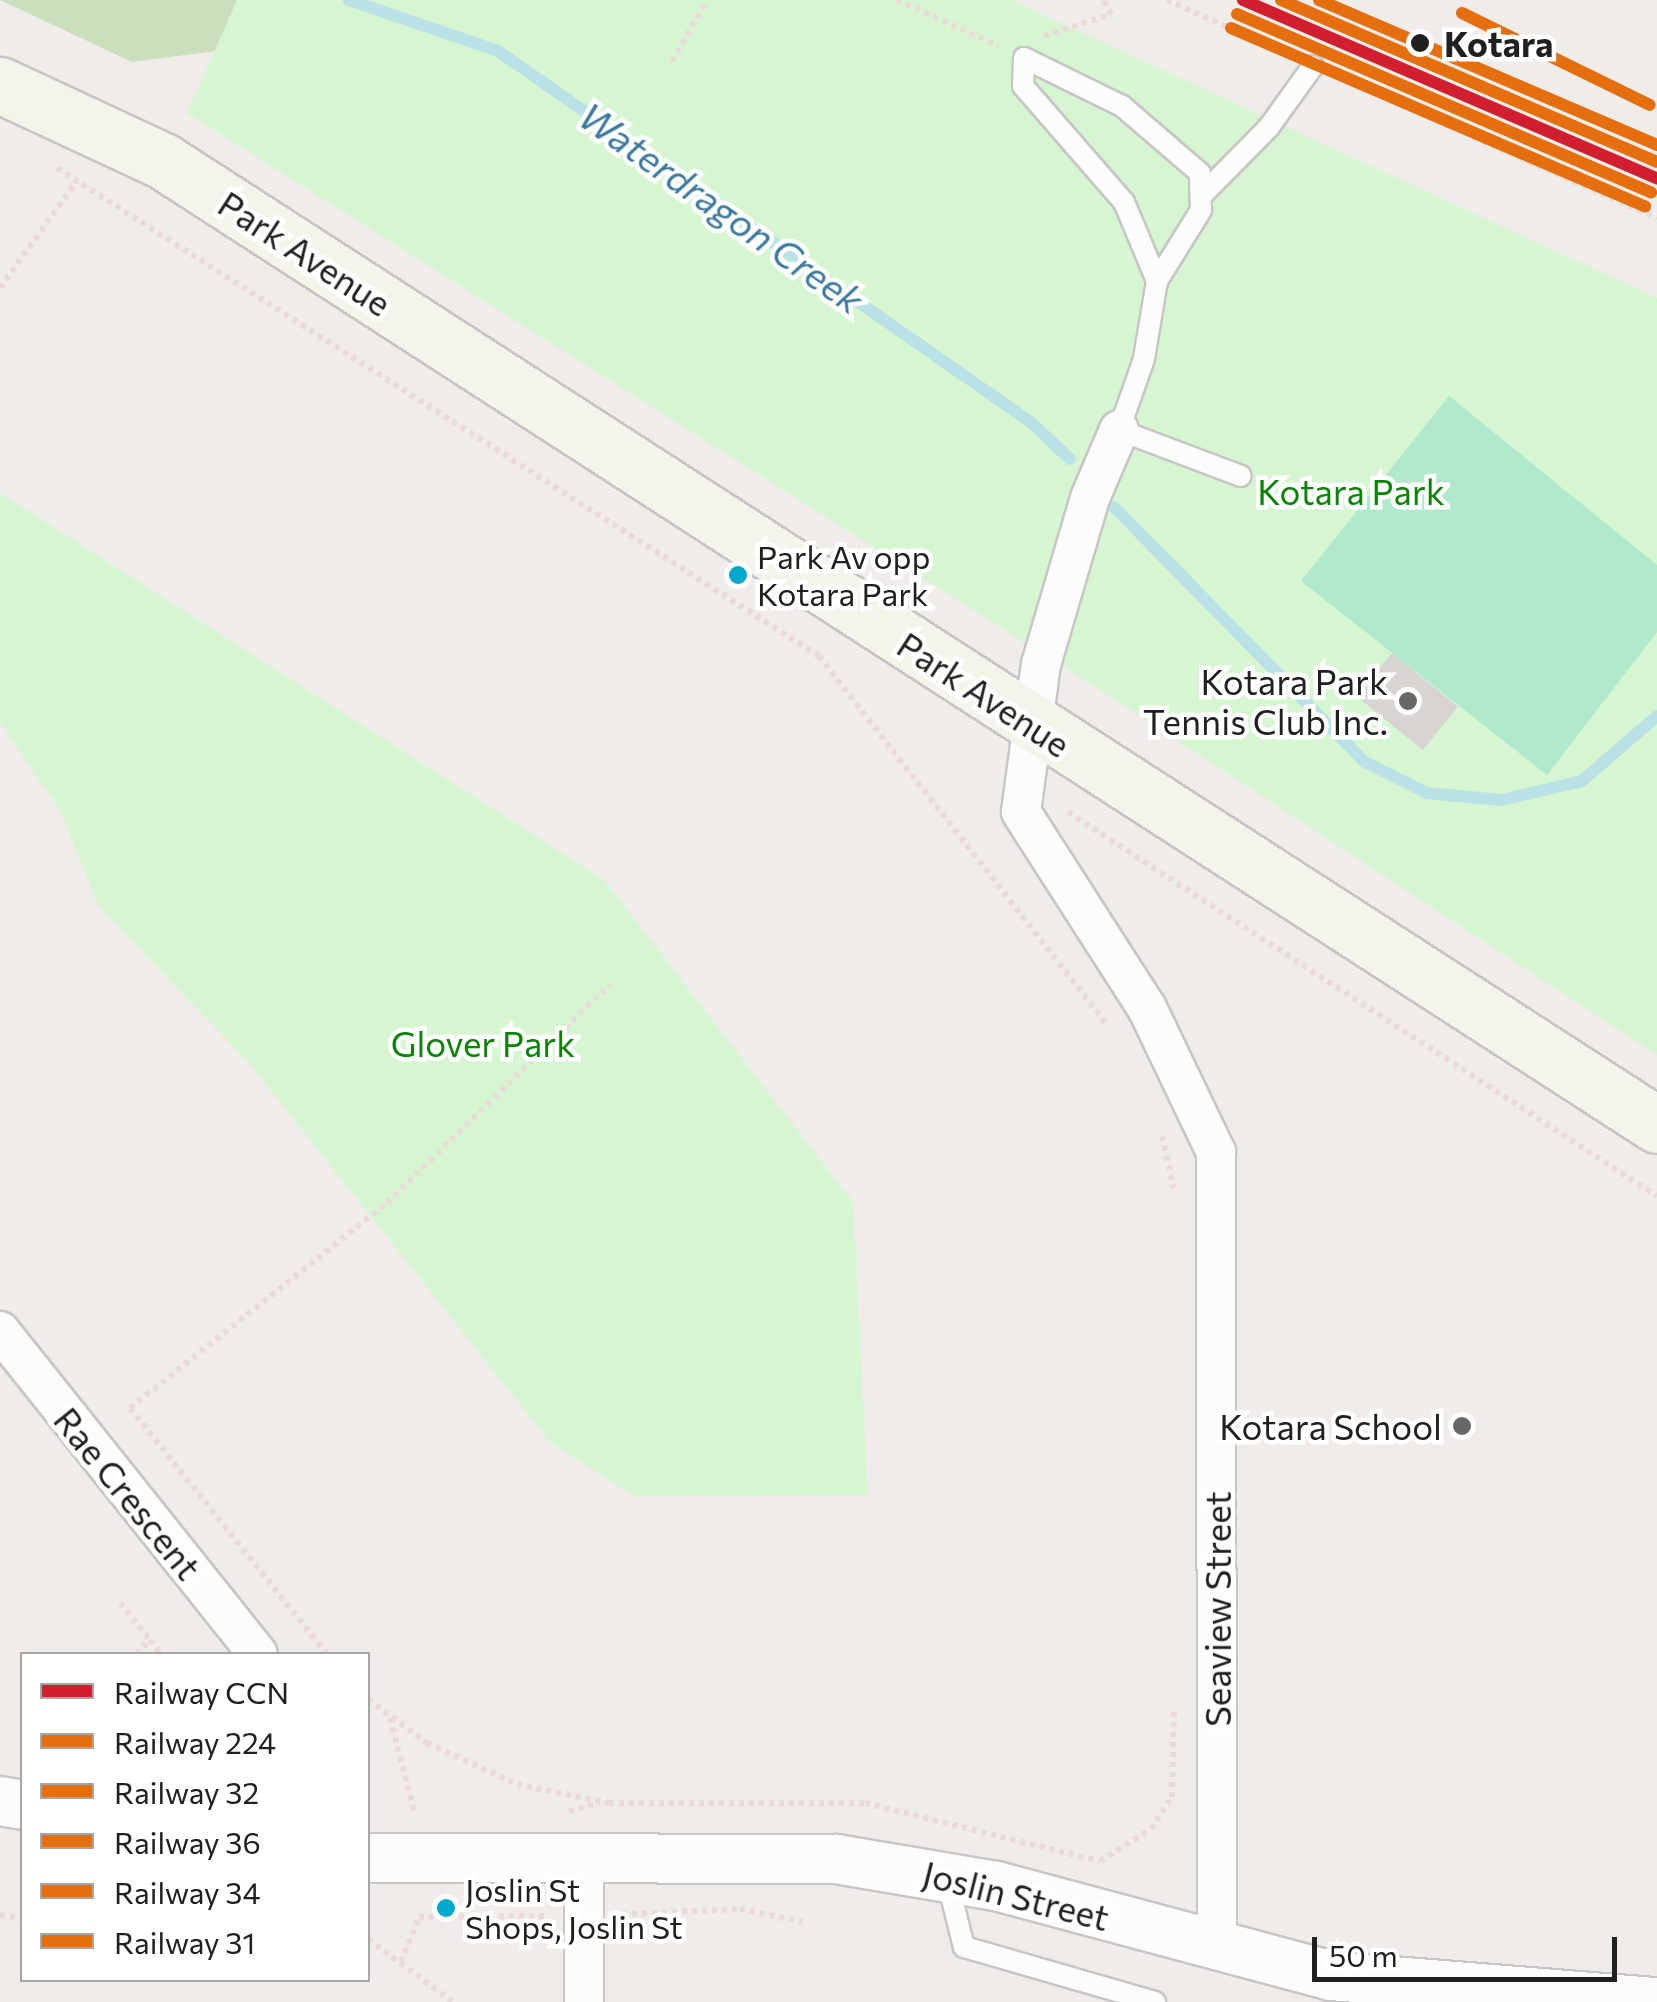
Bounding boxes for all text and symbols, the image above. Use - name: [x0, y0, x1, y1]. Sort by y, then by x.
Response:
- place label: Kotara: [1444, 22, 1554, 64]
- marker: Kotara: [1405, 28, 1435, 58]
- water label: Waterdragon Creek: [571, 92, 873, 322]
- street label: Park Avenue: [211, 182, 399, 324]
- park label: Kotara Park: [1257, 470, 1445, 512]
- place label: Park Av opp Kotara Park: [757, 538, 930, 613]
- marker: Park Av opp Kotara Park: [728, 565, 748, 585]
- street label: Park Avenue: [890, 623, 1078, 765]
- place label: Kotara Park Tennis Club Inc.: [1143, 660, 1388, 742]
- marker: Kotara Park Tennis Club Inc.: [1397, 690, 1419, 712]
- park label: Glover Park: [391, 1022, 575, 1064]
- street label: Rae Crescent: [46, 1399, 210, 1587]
- place label: Kotara School: [1219, 1405, 1442, 1447]
- marker: Kotara School: [1451, 1415, 1473, 1437]
- street label: Seaview Street: [1196, 1491, 1238, 1727]
- legend: [20, 1652, 370, 1982]
- text: Railway CCN: [114, 1673, 289, 1710]
- text: Railway 224: [114, 1723, 276, 1760]
- text: Railway 32: [114, 1773, 259, 1810]
- text: Railway 36: [114, 1823, 261, 1860]
- street label: Joslin Street: [919, 1852, 1113, 1938]
- place label: Joslin St Shops, Joslin St: [465, 1871, 683, 1946]
- text: Railway 34: [114, 1873, 261, 1910]
- marker: Joslin St Shops, Joslin St: [436, 1898, 456, 1918]
- scale bar: [1317, 1917, 1622, 1979]
- text: Railway 31: [114, 1923, 255, 1960]
- text: 50 m: [1329, 1936, 1398, 1973]

